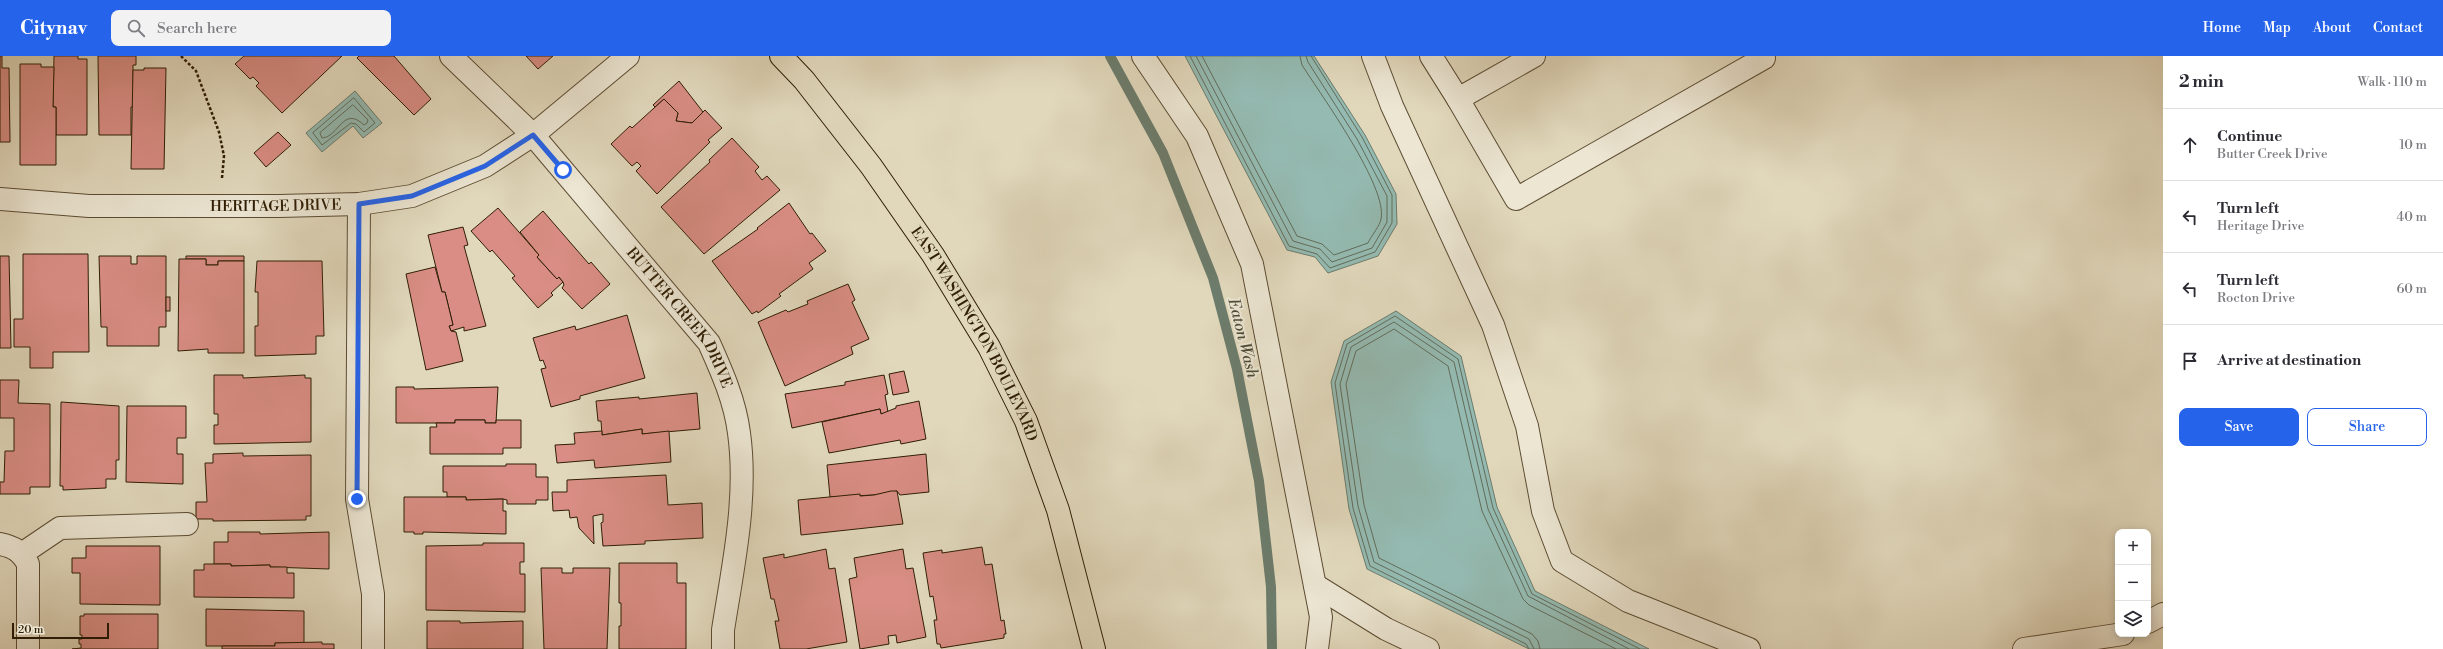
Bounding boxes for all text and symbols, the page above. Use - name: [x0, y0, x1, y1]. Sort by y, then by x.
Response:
- search box: [111, 10, 391, 46]
- text: Citynav: [20, 16, 87, 40]
- icon: search: [125, 17, 147, 39]
- text: Search here: [157, 19, 237, 38]
- text: Home: [2203, 19, 2241, 37]
- text: Map: [2263, 19, 2291, 37]
- text: About: [2313, 19, 2351, 37]
- text: Contact: [2373, 19, 2423, 37]
- text: 2 min: [2179, 71, 2224, 93]
- text: Walk · 110 m: [2357, 74, 2427, 90]
- text: Continue: [2217, 127, 2282, 146]
- icon: ahead: [2179, 134, 2201, 156]
- text: 10 m: [2399, 137, 2427, 153]
- text: Butter Creek Drive: [2217, 146, 2328, 162]
- route start: [554, 161, 572, 179]
- street label: HERITAGE DRIVE: [210, 195, 342, 216]
- text: Turn left: [2217, 199, 2279, 218]
- icon: left: [2179, 206, 2201, 228]
- text: 40 m: [2397, 209, 2427, 225]
- text: Heritage Drive: [2217, 218, 2304, 234]
- street label: EAST WASHINGTON BOULEVARD: [906, 223, 1041, 444]
- street label: BUTTER CREEK DRIVE: [622, 243, 736, 391]
- text: Turn left: [2217, 271, 2279, 290]
- icon: left: [2179, 278, 2201, 300]
- text: 60 m: [2396, 281, 2427, 297]
- text: Rocton Drive: [2217, 290, 2295, 306]
- water label: Eaton Wash: [1223, 295, 1263, 380]
- icon: arrive: [2179, 350, 2201, 372]
- text: Arrive at destination: [2217, 351, 2361, 370]
- button: Save: [2179, 408, 2299, 446]
- button: Share: [2307, 408, 2427, 446]
- route end: [348, 490, 366, 508]
- map controls: [2115, 529, 2151, 637]
- button: +: [2115, 529, 2151, 565]
- button: −: [2115, 565, 2151, 601]
- button: layers: [2115, 601, 2151, 637]
- scale bar: [12, 621, 109, 640]
- text: 20 m: [18, 623, 43, 637]

